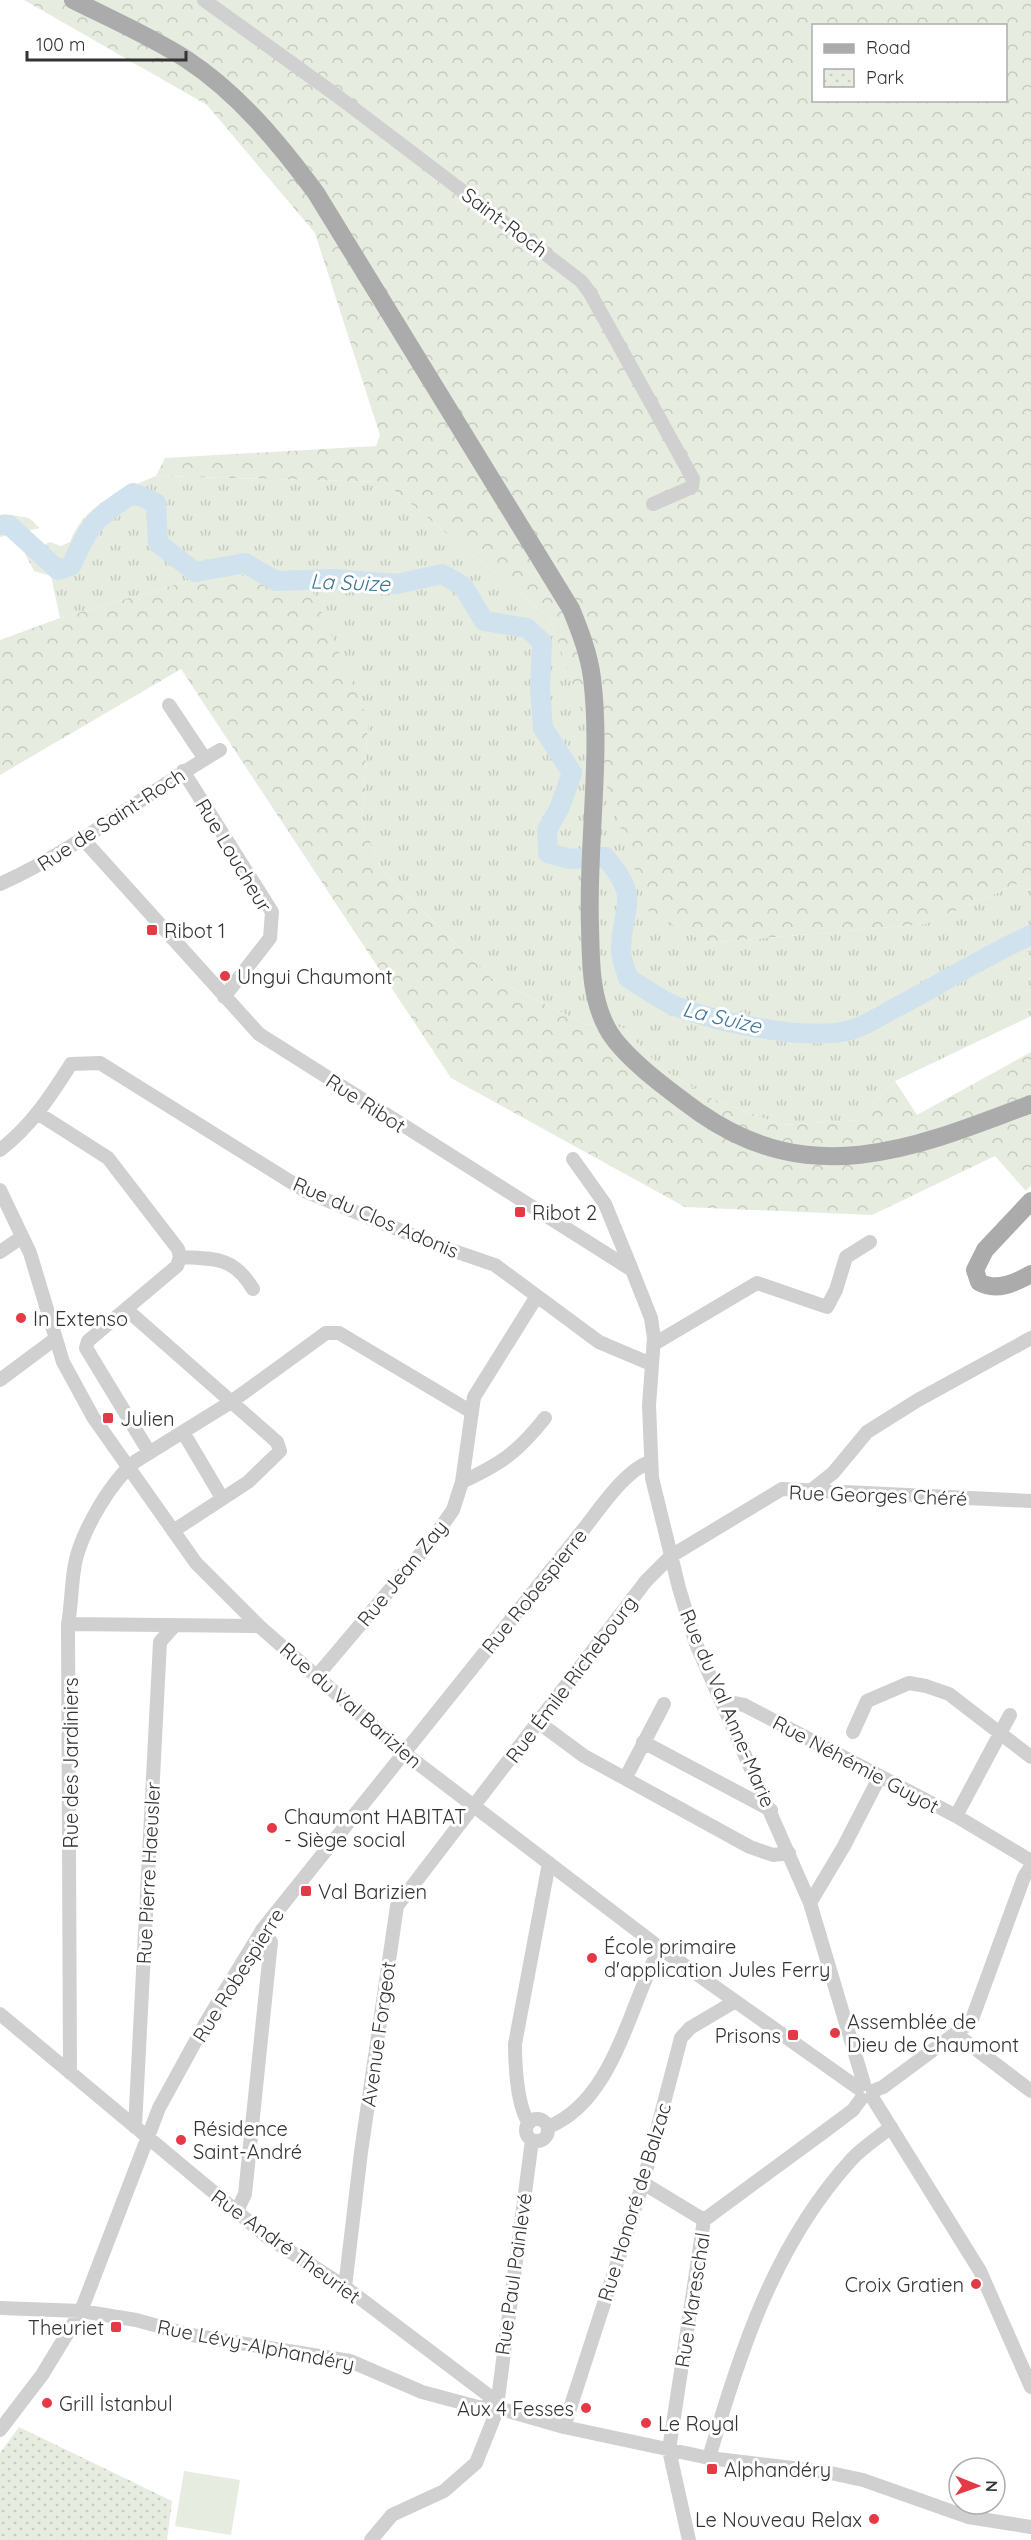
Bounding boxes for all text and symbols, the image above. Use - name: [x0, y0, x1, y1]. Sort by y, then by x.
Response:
- scale bar: [27, 24, 186, 62]
- legend: [812, 24, 1007, 102]
- text: 100 m: [36, 33, 85, 56]
- text: Road: [866, 36, 911, 59]
- text: Park: [866, 66, 904, 89]
- street label: Saint-Roch: [457, 182, 553, 262]
- water label: La Suize: [310, 568, 391, 596]
- street label: Rue de Saint-Roch: [32, 762, 190, 876]
- street label: Rue Loucheur: [190, 794, 278, 916]
- place label: Ribot 1: [164, 918, 226, 943]
- marker: Ribot 1: [145, 923, 159, 937]
- place label: Ungui Chaumont: [237, 964, 393, 989]
- marker: Ungui Chaumont: [218, 969, 232, 983]
- water label: La Suize: [680, 995, 765, 1039]
- street label: Rue Ribot: [321, 1068, 411, 1138]
- street label: Rue du Clos Adonis: [289, 1171, 463, 1263]
- place label: Ribot 2: [532, 1200, 597, 1225]
- marker: Ribot 2: [513, 1205, 527, 1219]
- place label: In Extenso: [33, 1306, 128, 1331]
- marker: In Extenso: [14, 1311, 28, 1325]
- place label: Julien: [120, 1406, 175, 1431]
- marker: Julien: [101, 1411, 115, 1425]
- street label: Rue Georges Chéré: [788, 1479, 968, 1511]
- street label: Rue Jean Zay: [351, 1515, 453, 1631]
- street label: Rue Robespierre: [476, 1523, 592, 1659]
- street label: Rue Émile Richebourg: [500, 1591, 642, 1767]
- street label: Rue du Val Anne-Marie: [675, 1605, 781, 1811]
- street label: Rue du Val Barizien: [275, 1637, 427, 1773]
- street label: Rue des Jardiniers: [58, 1677, 83, 1849]
- street label: Rue Néhémie Guyot: [769, 1710, 944, 1818]
- street label: Rue Pierre Haeusler: [131, 1781, 165, 1965]
- place label: Chaumont HABITAT - Siège social: [284, 1804, 466, 1852]
- marker: Chaumont HABITAT - Siège social: [265, 1821, 279, 1835]
- place label: Val Barizien: [318, 1879, 427, 1904]
- marker: Val Barizien: [299, 1884, 313, 1898]
- street label: Rue Robespierre: [187, 1903, 289, 2047]
- place label: École primaire d'application Jules Ferry: [604, 1934, 830, 1982]
- marker: École primaire d'application Jules Ferry: [585, 1951, 599, 1965]
- street label: Avenue Forgeot: [355, 1959, 401, 2108]
- place label: Assemblée de Dieu de Chaumont: [847, 2009, 1019, 2057]
- place label: Prisons: [715, 2023, 781, 2048]
- marker: Assemblée de Dieu de Chaumont: [828, 2026, 842, 2040]
- marker: Prisons: [786, 2028, 800, 2042]
- street label: Rue Honoré de Balzac: [592, 2100, 676, 2304]
- place label: Résidence Saint-André: [193, 2116, 302, 2164]
- marker: Résidence Saint-André: [174, 2133, 188, 2147]
- street label: Rue André Theuriet: [207, 2184, 366, 2309]
- street label: Rue Paul Painlevé: [489, 2191, 537, 2357]
- street label: Rue Mareschal: [669, 2231, 715, 2369]
- place label: Croix Gratien: [845, 2272, 964, 2297]
- marker: Croix Gratien: [969, 2277, 983, 2291]
- street label: Rue Lévy-Alphandéry: [155, 2314, 357, 2376]
- place label: Theuriet: [28, 2315, 104, 2340]
- marker: Theuriet: [109, 2320, 123, 2334]
- place label: Grill İstanbul: [59, 2391, 172, 2416]
- marker: Grill İstanbul: [40, 2396, 54, 2410]
- place label: Aux 4 Fesses: [457, 2396, 574, 2421]
- marker: Aux 4 Fesses: [579, 2401, 593, 2415]
- place label: Le Royal: [658, 2411, 739, 2436]
- marker: Le Royal: [639, 2416, 653, 2430]
- north arrow: [947, 2456, 1007, 2516]
- place label: Alphandéry: [724, 2457, 831, 2482]
- marker: Alphandéry: [705, 2462, 719, 2476]
- text: N: [982, 2480, 1002, 2492]
- place label: Le Nouveau Relax: [695, 2507, 862, 2532]
- marker: Le Nouveau Relax: [867, 2512, 881, 2526]

